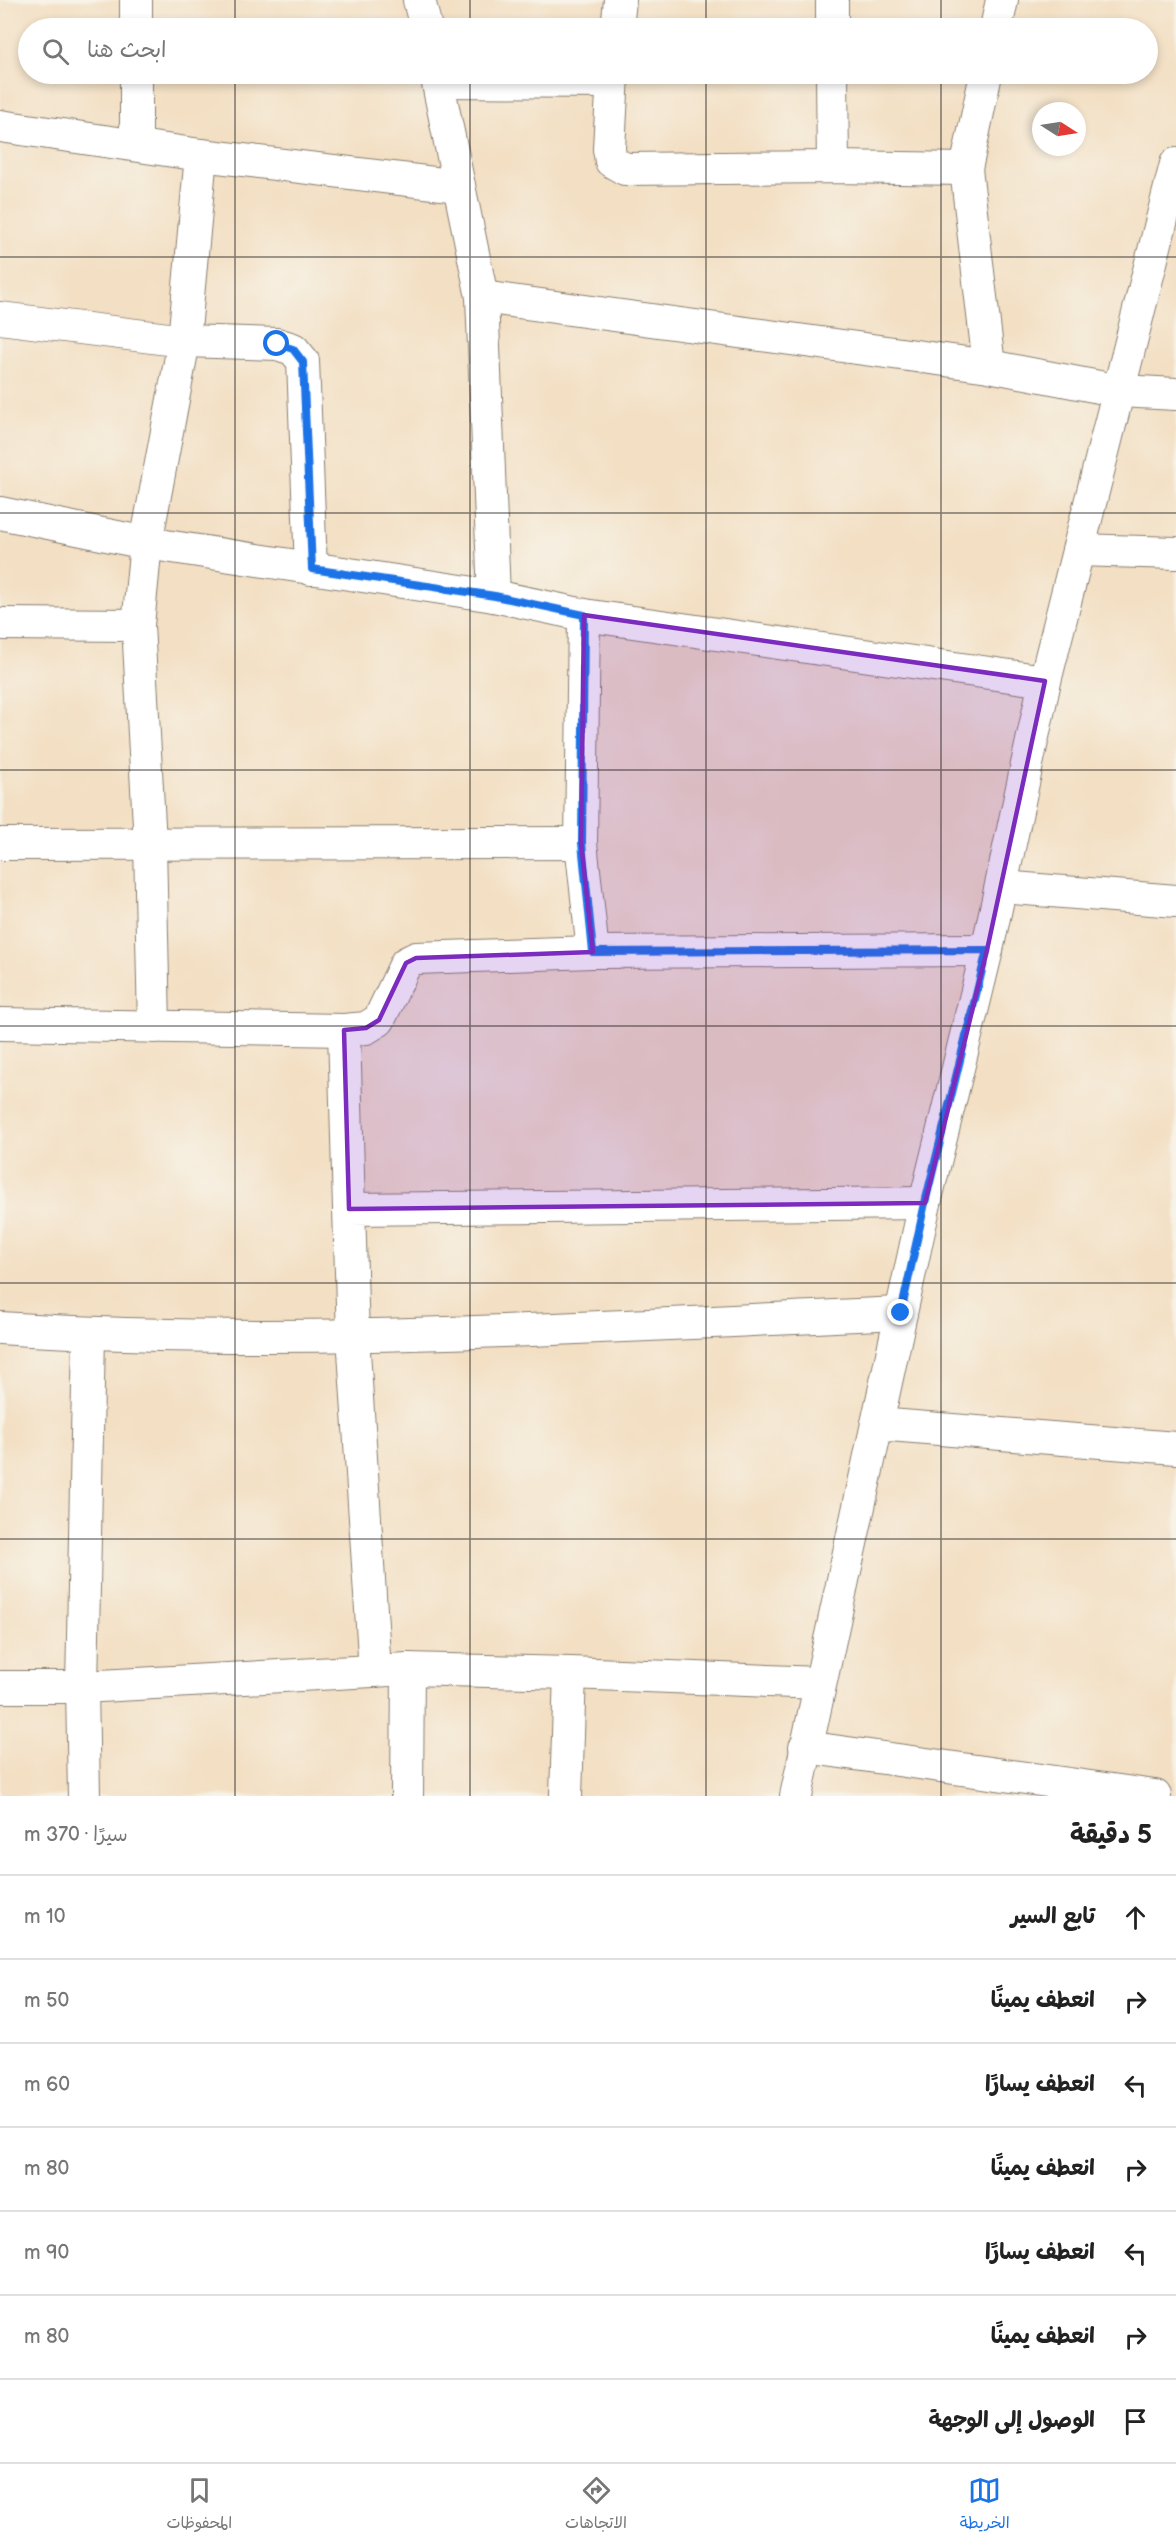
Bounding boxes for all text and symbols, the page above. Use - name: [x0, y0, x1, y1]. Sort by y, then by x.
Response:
- search box: [18, 18, 1158, 84]
- icon: search: [39, 35, 72, 68]
- text: ابحث هنا: [87, 37, 167, 64]
- north arrow: [1032, 102, 1086, 156]
- route start: [263, 330, 289, 356]
- route end: [887, 1299, 913, 1325]
- text: 5 دقيقة: [1070, 1820, 1152, 1851]
- text: سيرًا · 370 m: [24, 1823, 128, 1847]
- icon: ahead: [1119, 1901, 1152, 1934]
- text: تابع السير: [1011, 1903, 1095, 1930]
- text: 10 m: [24, 1905, 65, 1929]
- icon: right: [1119, 1985, 1152, 2018]
- text: انعطف يمينًا: [991, 1987, 1095, 2014]
- text: 50 m: [24, 1989, 69, 2013]
- icon: left: [1119, 2069, 1152, 2102]
- text: انعطف يسارًا: [985, 2071, 1095, 2098]
- text: 60 m: [24, 2073, 70, 2097]
- icon: right: [1119, 2153, 1152, 2186]
- text: انعطف يمينًا: [991, 2155, 1095, 2182]
- text: 80 m: [24, 2157, 69, 2181]
- icon: left: [1119, 2237, 1152, 2270]
- text: انعطف يسارًا: [985, 2239, 1095, 2266]
- text: 90 m: [24, 2241, 69, 2265]
- icon: right: [1119, 2321, 1152, 2354]
- text: انعطف يمينًا: [991, 2323, 1095, 2350]
- text: 80 m: [24, 2325, 69, 2349]
- icon: arrive: [1119, 2405, 1152, 2438]
- text: الوصول إلى الوجهة: [928, 2407, 1095, 2434]
- tab: المحفوظات: [166, 2474, 232, 2537]
- tab: الاتجاهات: [565, 2474, 627, 2537]
- tab: الخريطة: [960, 2474, 1010, 2537]

